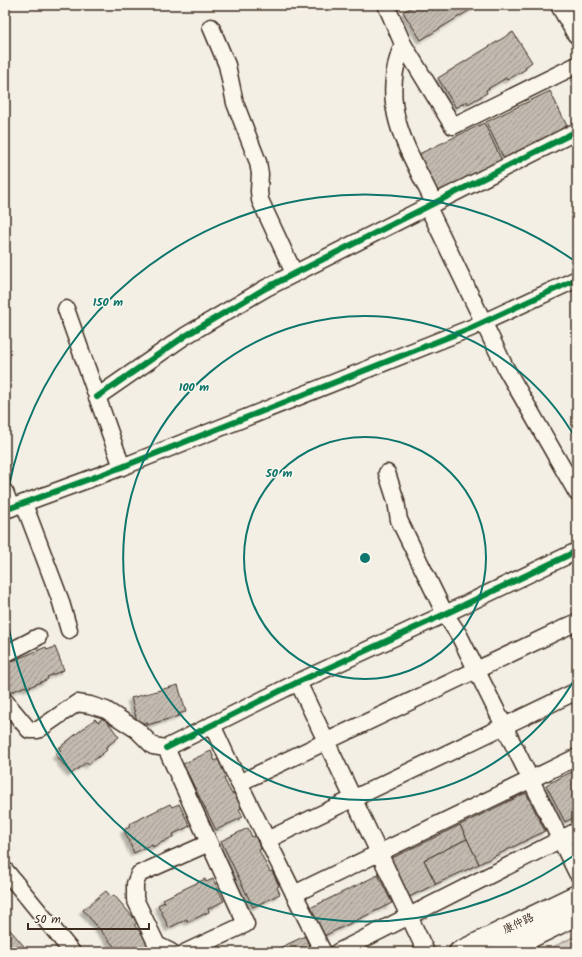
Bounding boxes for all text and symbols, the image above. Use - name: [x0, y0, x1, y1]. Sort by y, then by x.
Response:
- text: 150 m: [93, 293, 123, 312]
- text: 100 m: [179, 378, 209, 397]
- text: 50 m: [265, 464, 293, 483]
- centre of rings: [358, 551, 372, 565]
- scale bar: [28, 905, 149, 931]
- street label: 康仲路: [500, 909, 537, 939]
- text: 50 m: [34, 910, 61, 929]

